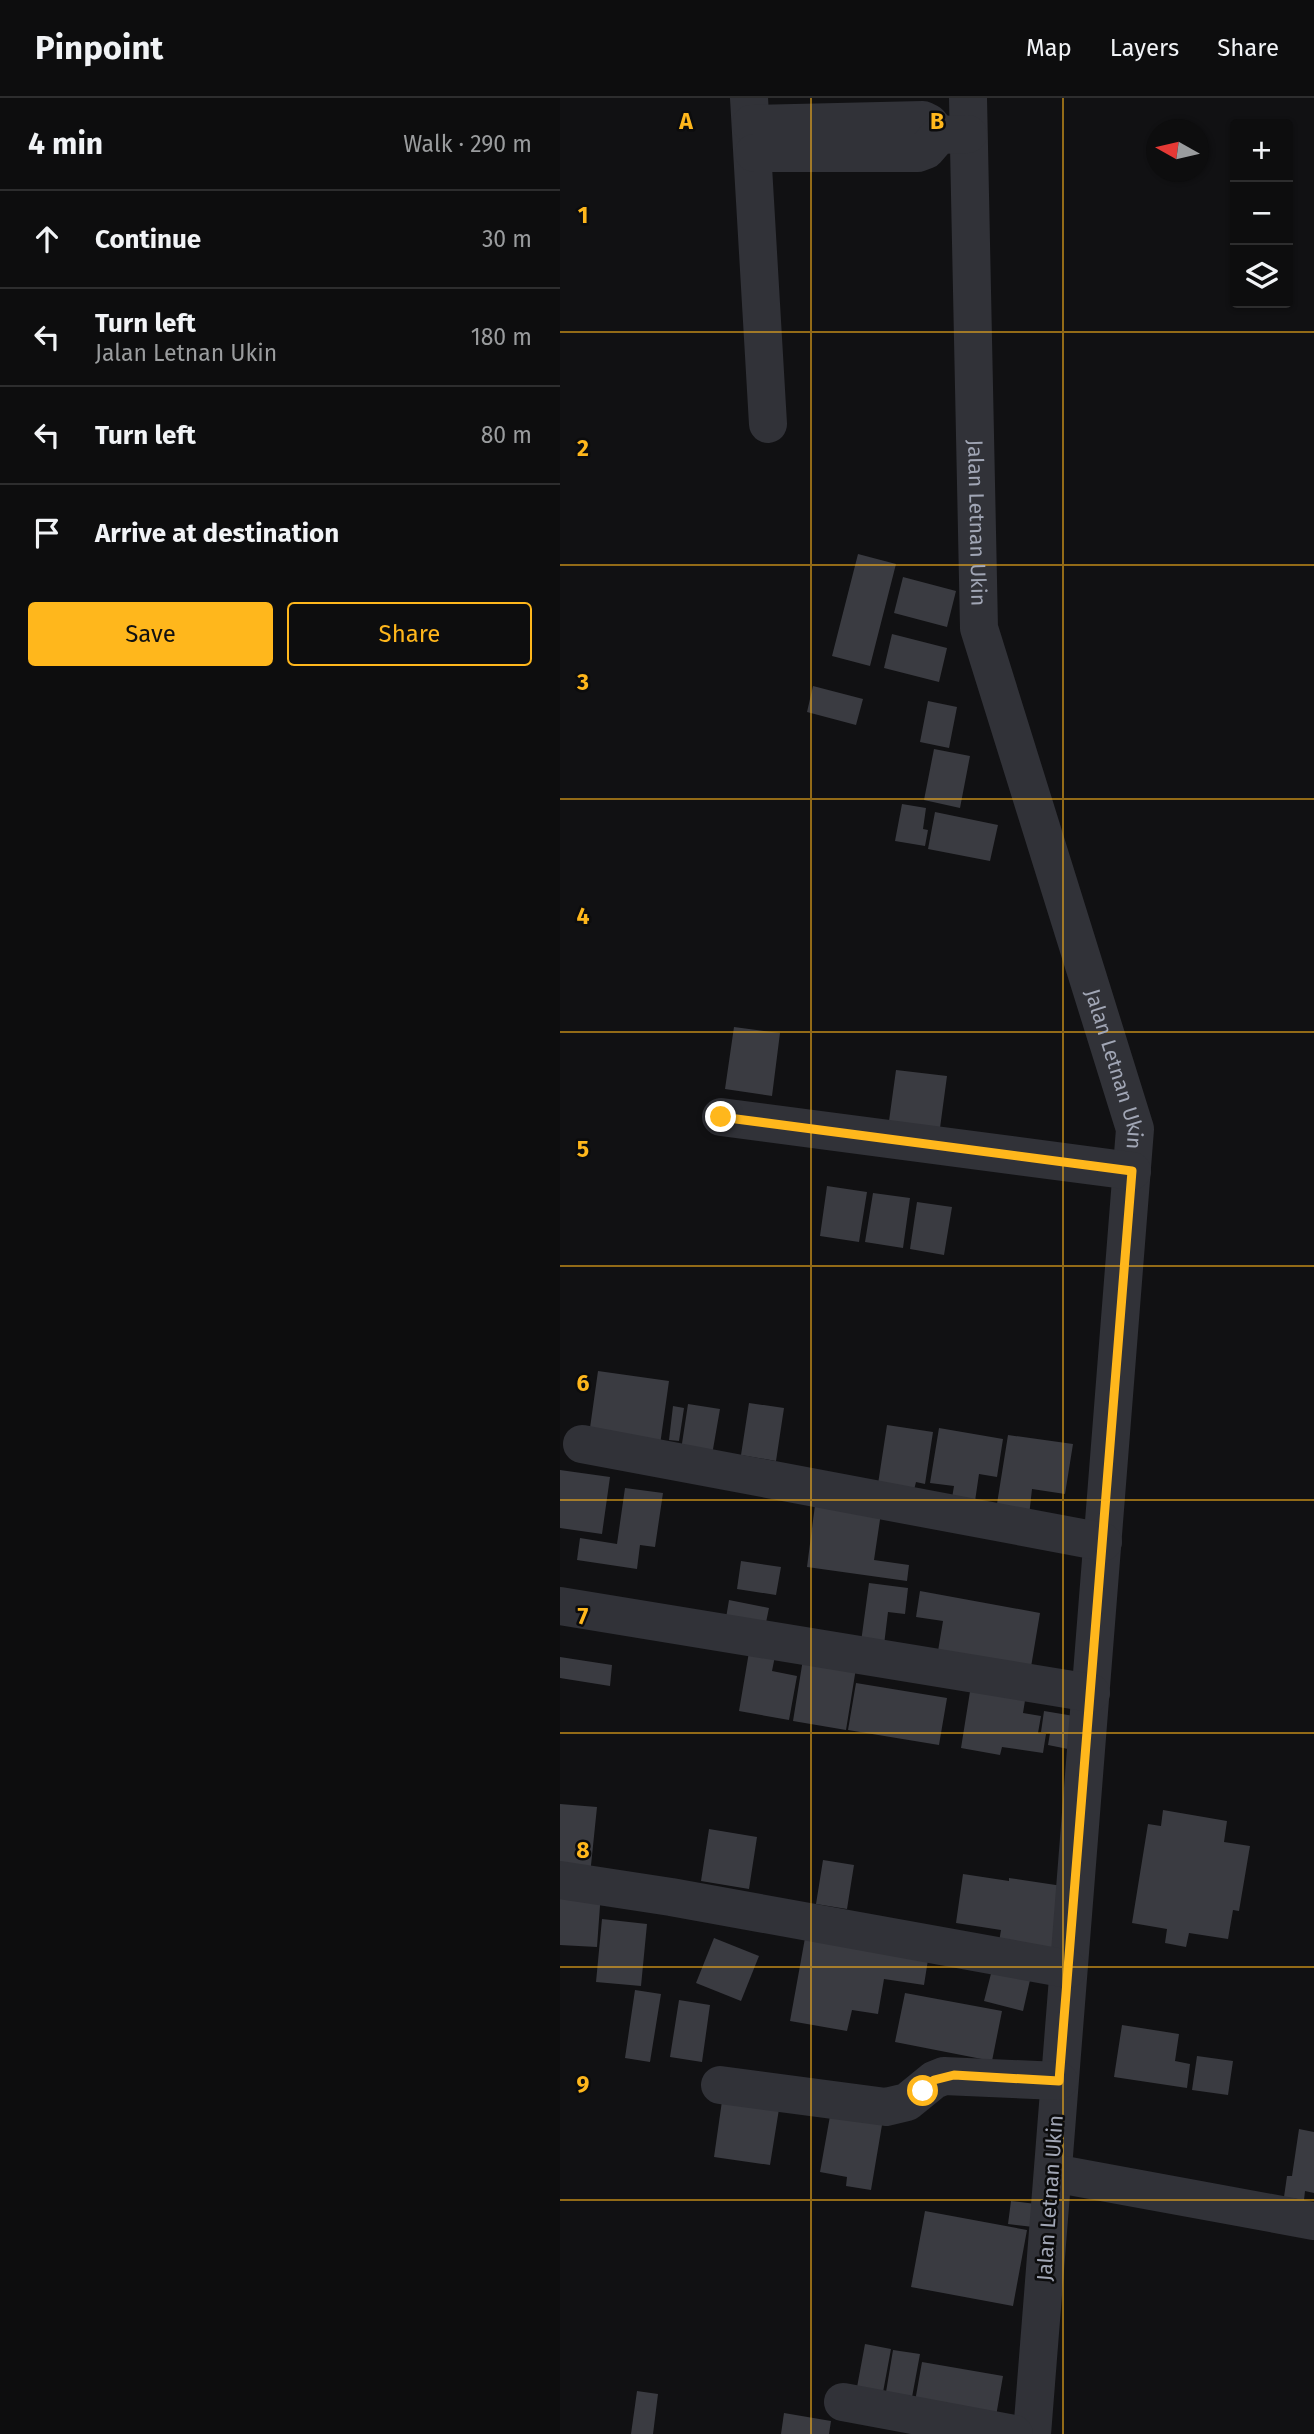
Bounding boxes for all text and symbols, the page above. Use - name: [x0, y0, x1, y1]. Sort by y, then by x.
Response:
- text: Pinpoint: [35, 28, 163, 68]
- text: Map: [1026, 34, 1072, 62]
- text: Layers: [1110, 34, 1179, 62]
- text: Share: [1217, 34, 1279, 62]
- text: A: [678, 107, 693, 135]
- text: B: [930, 107, 944, 135]
- north arrow: [1146, 119, 1209, 182]
- map controls: [1230, 119, 1293, 308]
- button: +: [1230, 119, 1293, 182]
- text: 4 min: [28, 126, 103, 162]
- text: Walk · 290 m: [403, 130, 532, 158]
- button: −: [1230, 182, 1293, 245]
- text: 1: [578, 201, 588, 229]
- icon: ahead: [28, 220, 66, 258]
- text: Continue: [95, 224, 201, 255]
- text: 30 m: [482, 225, 532, 253]
- button: layers: [1230, 245, 1293, 308]
- text: Turn left: [95, 308, 196, 339]
- icon: left: [28, 318, 66, 356]
- text: 180 m: [471, 323, 532, 351]
- text: Jalan Letnan Ukin: [95, 339, 277, 367]
- icon: left: [28, 416, 66, 454]
- text: Turn left: [95, 420, 196, 451]
- text: 80 m: [481, 421, 532, 449]
- text: 2: [577, 434, 589, 462]
- street label: Jalan Letnan Ukin: [962, 439, 992, 606]
- icon: arrive: [28, 514, 66, 552]
- text: Arrive at destination: [95, 518, 339, 549]
- button: Save: [28, 602, 273, 666]
- button: Share: [287, 602, 532, 666]
- text: 3: [576, 668, 589, 696]
- text: 4: [577, 902, 590, 930]
- street label: Jalan Letnan Ukin: [1079, 986, 1148, 1150]
- route end: [705, 1101, 736, 1132]
- text: 5: [577, 1135, 589, 1163]
- text: 6: [577, 1369, 590, 1397]
- text: 7: [578, 1602, 589, 1630]
- text: 8: [576, 1836, 590, 1864]
- text: 9: [577, 2070, 590, 2098]
- route start: [907, 2075, 938, 2106]
- street label: Jalan Letnan Ukin: [1031, 2114, 1069, 2282]

